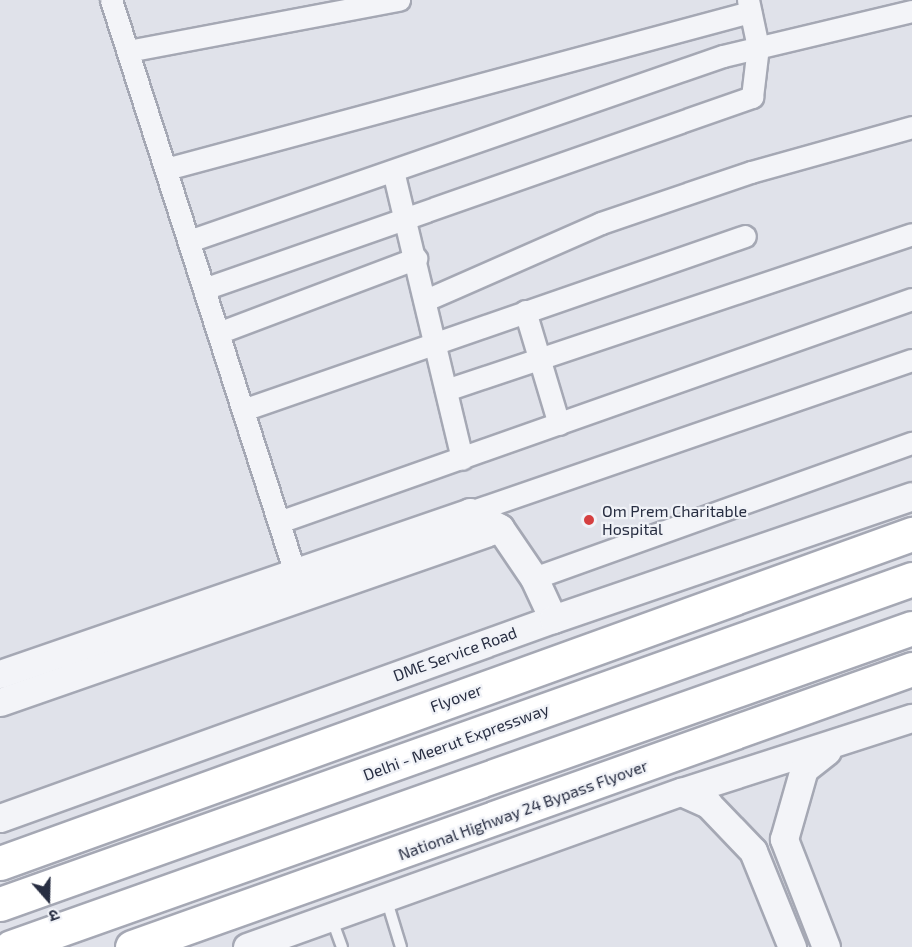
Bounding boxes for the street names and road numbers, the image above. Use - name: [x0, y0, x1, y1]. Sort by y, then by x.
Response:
- street label: DME Service Road: [390, 623, 520, 685]
- street label: Flyover: [427, 680, 485, 716]
- street label: Delhi - Meerut Expressway: [361, 699, 551, 785]
- street label: National Highway 24 Bypass Flyover: [395, 756, 651, 864]

